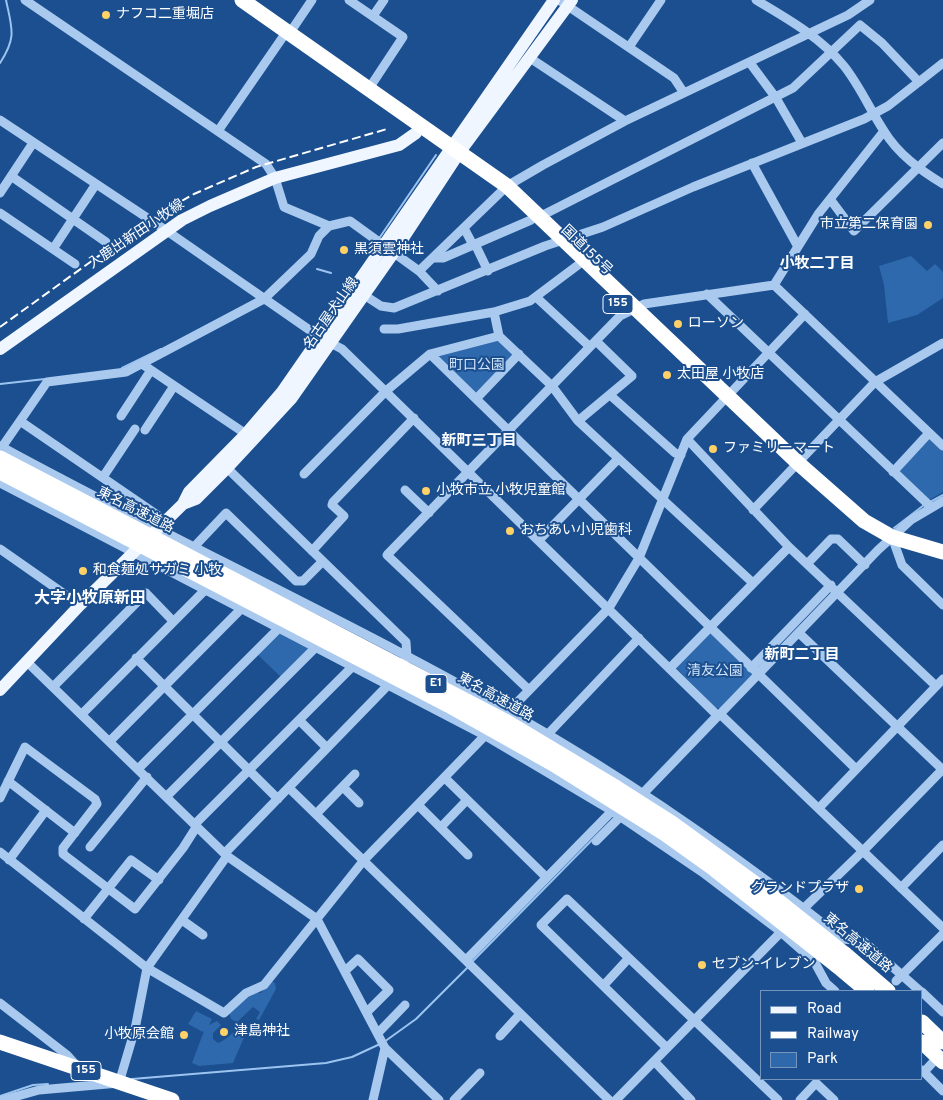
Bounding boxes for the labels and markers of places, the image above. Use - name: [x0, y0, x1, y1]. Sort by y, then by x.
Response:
- place label: ナフコ二重堀店: [116, 7, 214, 23]
- marker: ナフコ二重堀店: [100, 9, 112, 21]
- place label: 市立第二保育園: [820, 217, 918, 233]
- marker: 市立第二保育園: [922, 219, 934, 231]
- place label: 黒須雲神社: [354, 242, 424, 258]
- marker: 黒須雲神社: [338, 244, 350, 256]
- place label: ローソン: [688, 316, 744, 332]
- marker: ローソン: [672, 318, 684, 330]
- place label: 太田屋 小牧店: [677, 367, 764, 383]
- marker: 太田屋 小牧店: [661, 369, 673, 381]
- place label: ファミリーマート: [723, 441, 835, 457]
- marker: ファミリーマート: [707, 443, 719, 455]
- place label: 小牧市立 小牧児童館: [436, 483, 565, 499]
- marker: 小牧市立 小牧児童館: [420, 485, 432, 497]
- place label: おちあい小児歯科: [520, 523, 632, 539]
- marker: おちあい小児歯科: [504, 525, 516, 537]
- place label: 和食麺処サガミ 小牧: [93, 563, 222, 579]
- marker: 和食麺処サガミ 小牧: [77, 565, 89, 577]
- place label: グランドプラザ: [751, 881, 849, 897]
- marker: グランドプラザ: [853, 883, 865, 895]
- place label: セブン-イレブン: [712, 957, 816, 973]
- marker: セブン-イレブン: [696, 959, 708, 971]
- place label: 津島神社: [234, 1024, 290, 1040]
- marker: 津島神社: [218, 1026, 230, 1038]
- place label: 小牧原会館: [104, 1027, 174, 1043]
- marker: 小牧原会館: [178, 1029, 190, 1041]

